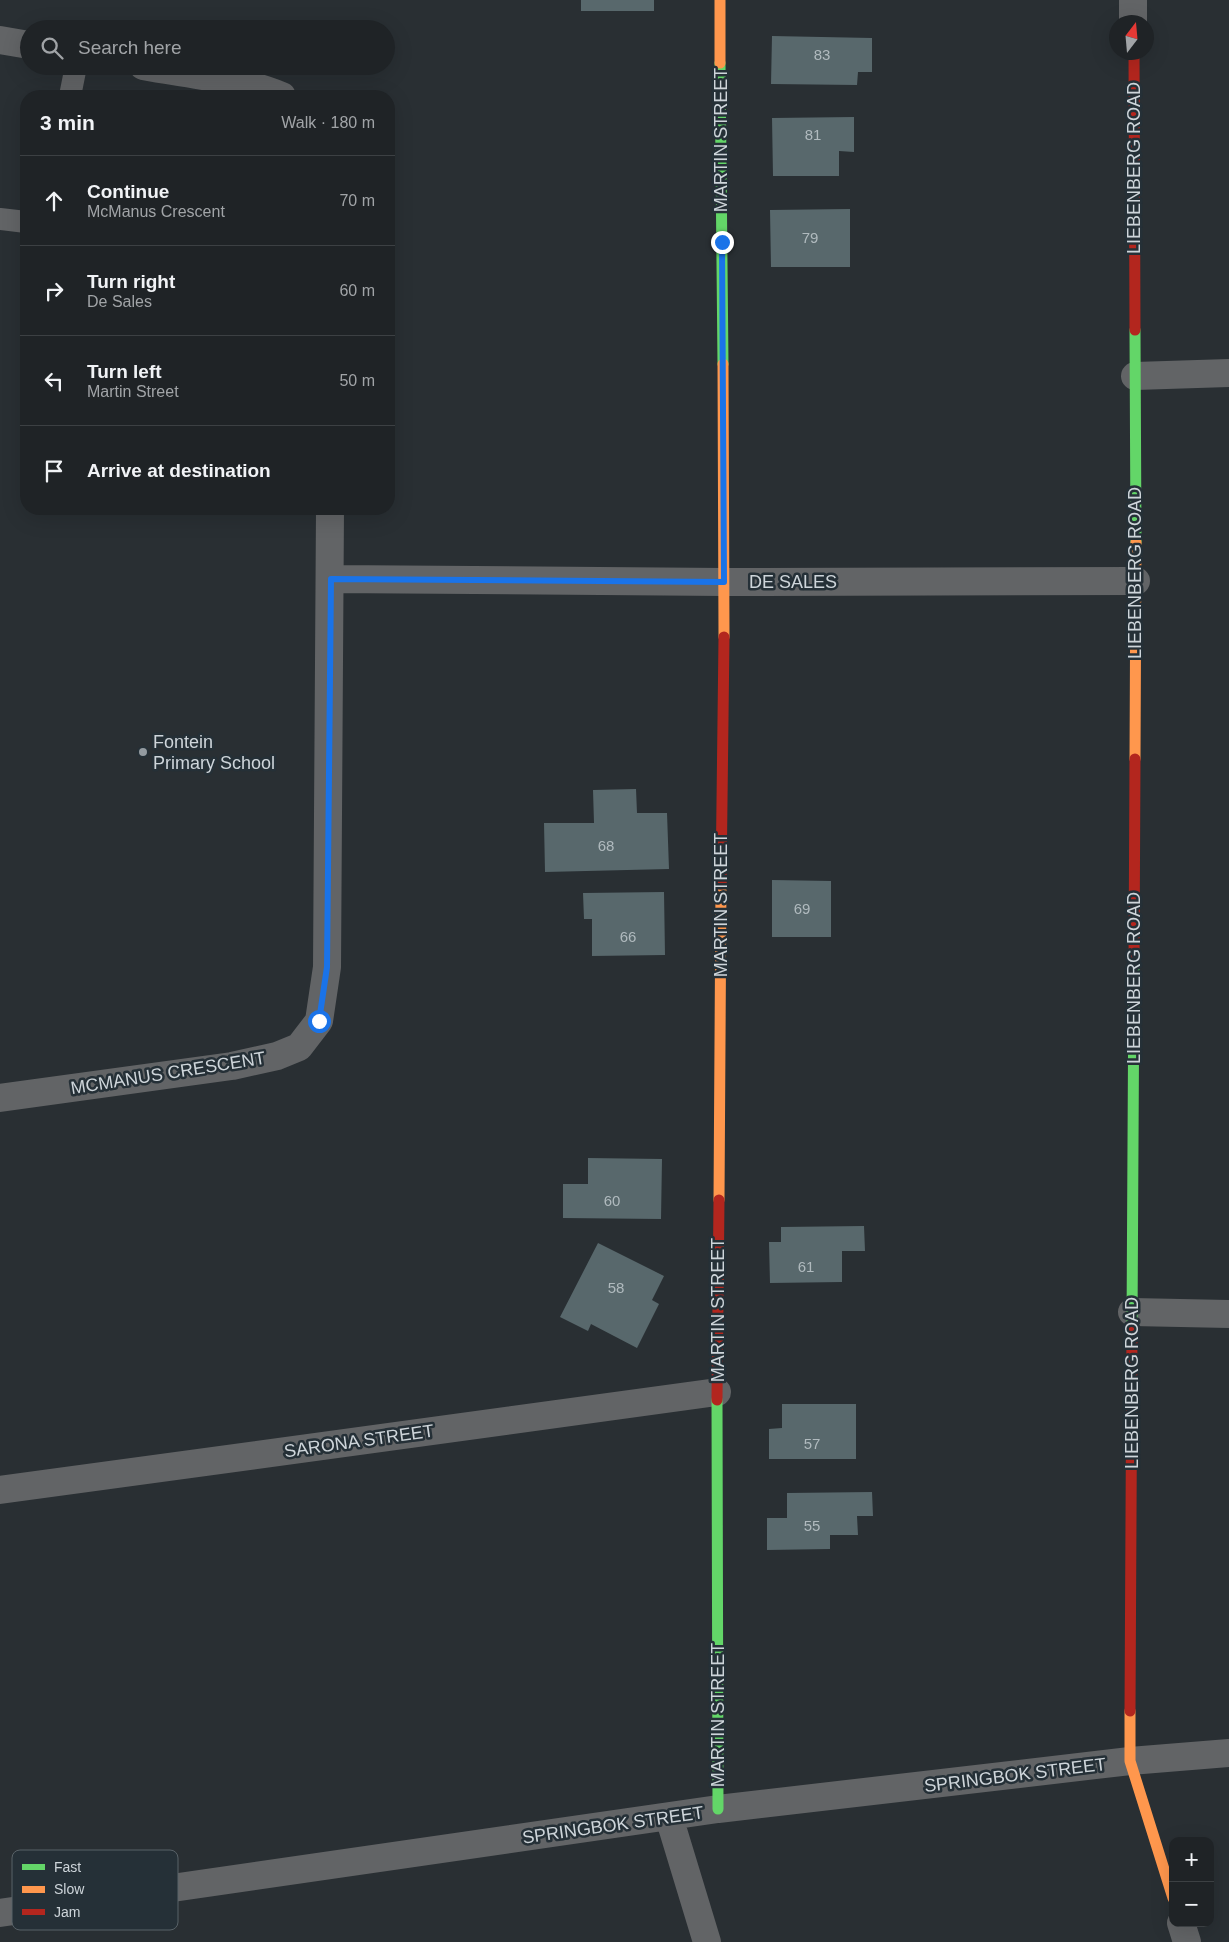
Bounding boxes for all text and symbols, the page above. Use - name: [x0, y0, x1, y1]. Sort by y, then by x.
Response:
- north arrow: [1109, 15, 1154, 60]
- search box: [20, 20, 395, 75]
- icon: search: [38, 34, 66, 62]
- text: Search here: [78, 37, 182, 58]
- house number: 83: [814, 46, 830, 63]
- street label: MARTIN STREET: [711, 68, 731, 212]
- street label: LIEBENBERG ROAD: [1124, 82, 1144, 254]
- text: 3 min: [40, 111, 95, 134]
- text: Walk · 180 m: [281, 114, 375, 131]
- house number: 81: [805, 126, 821, 143]
- text: Continue: [87, 181, 169, 202]
- icon: ahead: [40, 187, 68, 215]
- text: 70 m: [339, 192, 375, 209]
- text: McManus Crescent: [87, 203, 225, 220]
- house number: 79: [802, 229, 818, 246]
- route end: [711, 231, 734, 254]
- text: Turn right: [87, 271, 175, 292]
- icon: right: [40, 277, 68, 305]
- text: 60 m: [339, 282, 375, 299]
- text: De Sales: [87, 293, 152, 310]
- text: Turn left: [87, 361, 162, 382]
- icon: left: [40, 367, 68, 395]
- text: 50 m: [339, 372, 375, 389]
- text: Martin Street: [87, 383, 179, 400]
- icon: arrive: [40, 457, 68, 485]
- text: Arrive at destination: [87, 460, 271, 481]
- street label: LIEBENBERG ROAD: [1125, 487, 1145, 659]
- street label: DE SALES: [749, 572, 837, 592]
- place label: Fontein Primary School: [153, 732, 275, 773]
- marker: Fontein Primary School: [137, 746, 149, 758]
- street label: MARTIN STREET: [711, 833, 731, 977]
- house number: 68: [598, 837, 614, 854]
- street label: LIEBENBERG ROAD: [1124, 892, 1144, 1064]
- house number: 69: [794, 900, 810, 917]
- house number: 66: [620, 928, 636, 945]
- route start: [308, 1010, 331, 1033]
- street label: MCMANUS CRESCENT: [69, 1048, 267, 1098]
- house number: 60: [604, 1192, 620, 1209]
- street label: MARTIN STREET: [708, 1238, 728, 1382]
- house number: 61: [798, 1258, 814, 1275]
- house number: 58: [608, 1279, 624, 1296]
- street label: LIEBENBERG ROAD: [1122, 1297, 1142, 1469]
- street label: SARONA STREET: [283, 1421, 435, 1461]
- house number: 57: [804, 1435, 820, 1452]
- house number: 55: [804, 1517, 820, 1534]
- street label: MARTIN STREET: [708, 1643, 728, 1787]
- street label: SPRINGBOK STREET: [923, 1754, 1107, 1796]
- street label: SPRINGBOK STREET: [521, 1802, 705, 1848]
- map controls: [1169, 1837, 1214, 1927]
- button: +: [1169, 1837, 1214, 1882]
- legend: [12, 1850, 178, 1930]
- text: Fast: [54, 1859, 81, 1875]
- text: Slow: [54, 1881, 85, 1897]
- button: −: [1169, 1882, 1214, 1927]
- text: Jam: [54, 1904, 80, 1920]

